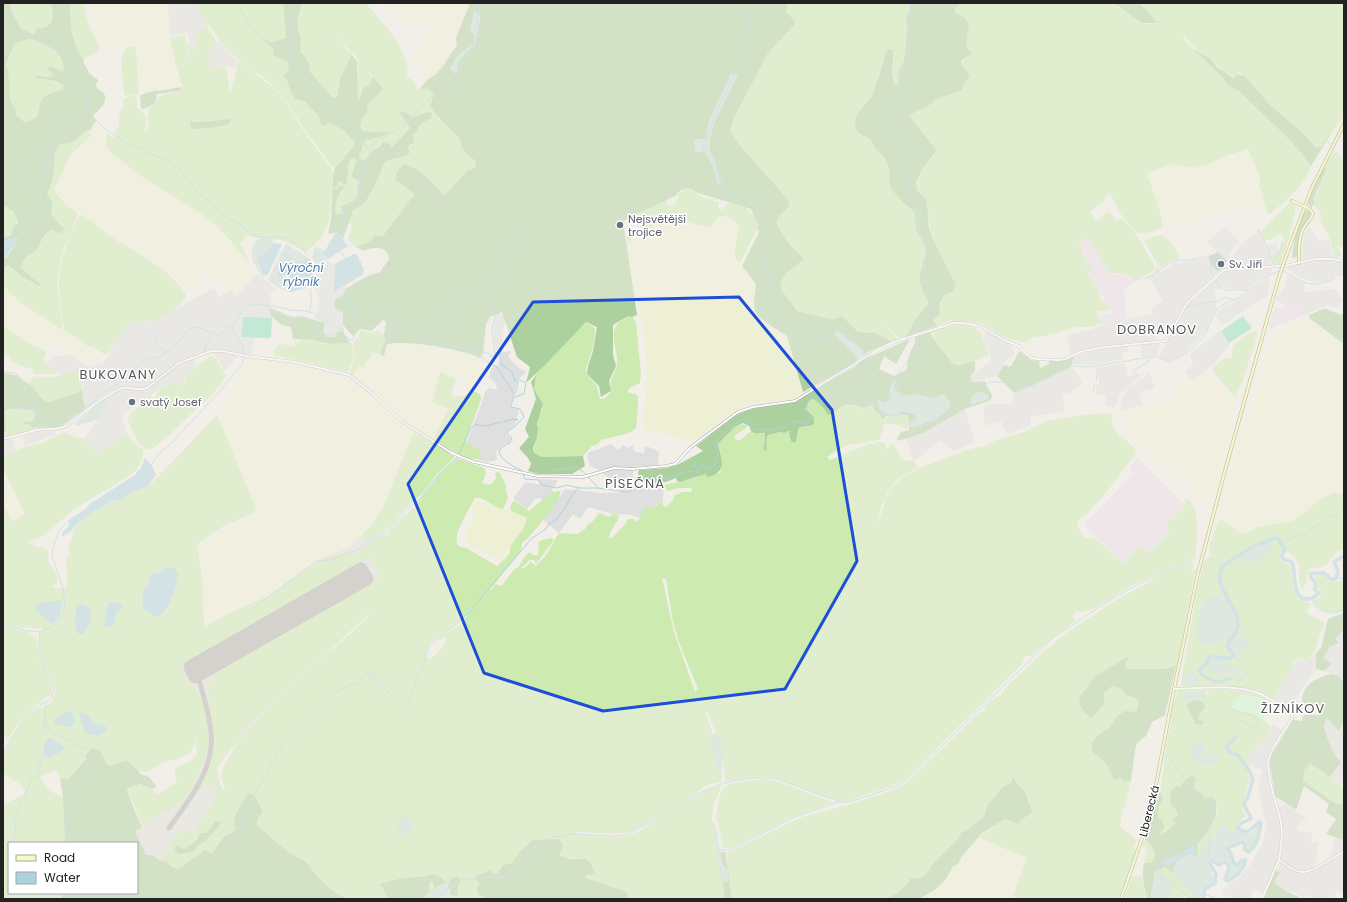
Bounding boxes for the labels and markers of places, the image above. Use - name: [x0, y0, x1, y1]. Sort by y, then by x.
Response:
- place label: Nejsvětější trojice: [628, 211, 686, 240]
- marker: Nejsvětější trojice: [615, 220, 625, 230]
- place label: Sv. Jiří: [1229, 256, 1263, 272]
- marker: Sv. Jiří: [1216, 259, 1226, 269]
- place label: svatý Josef: [140, 394, 202, 410]
- marker: svatý Josef: [127, 397, 137, 407]

